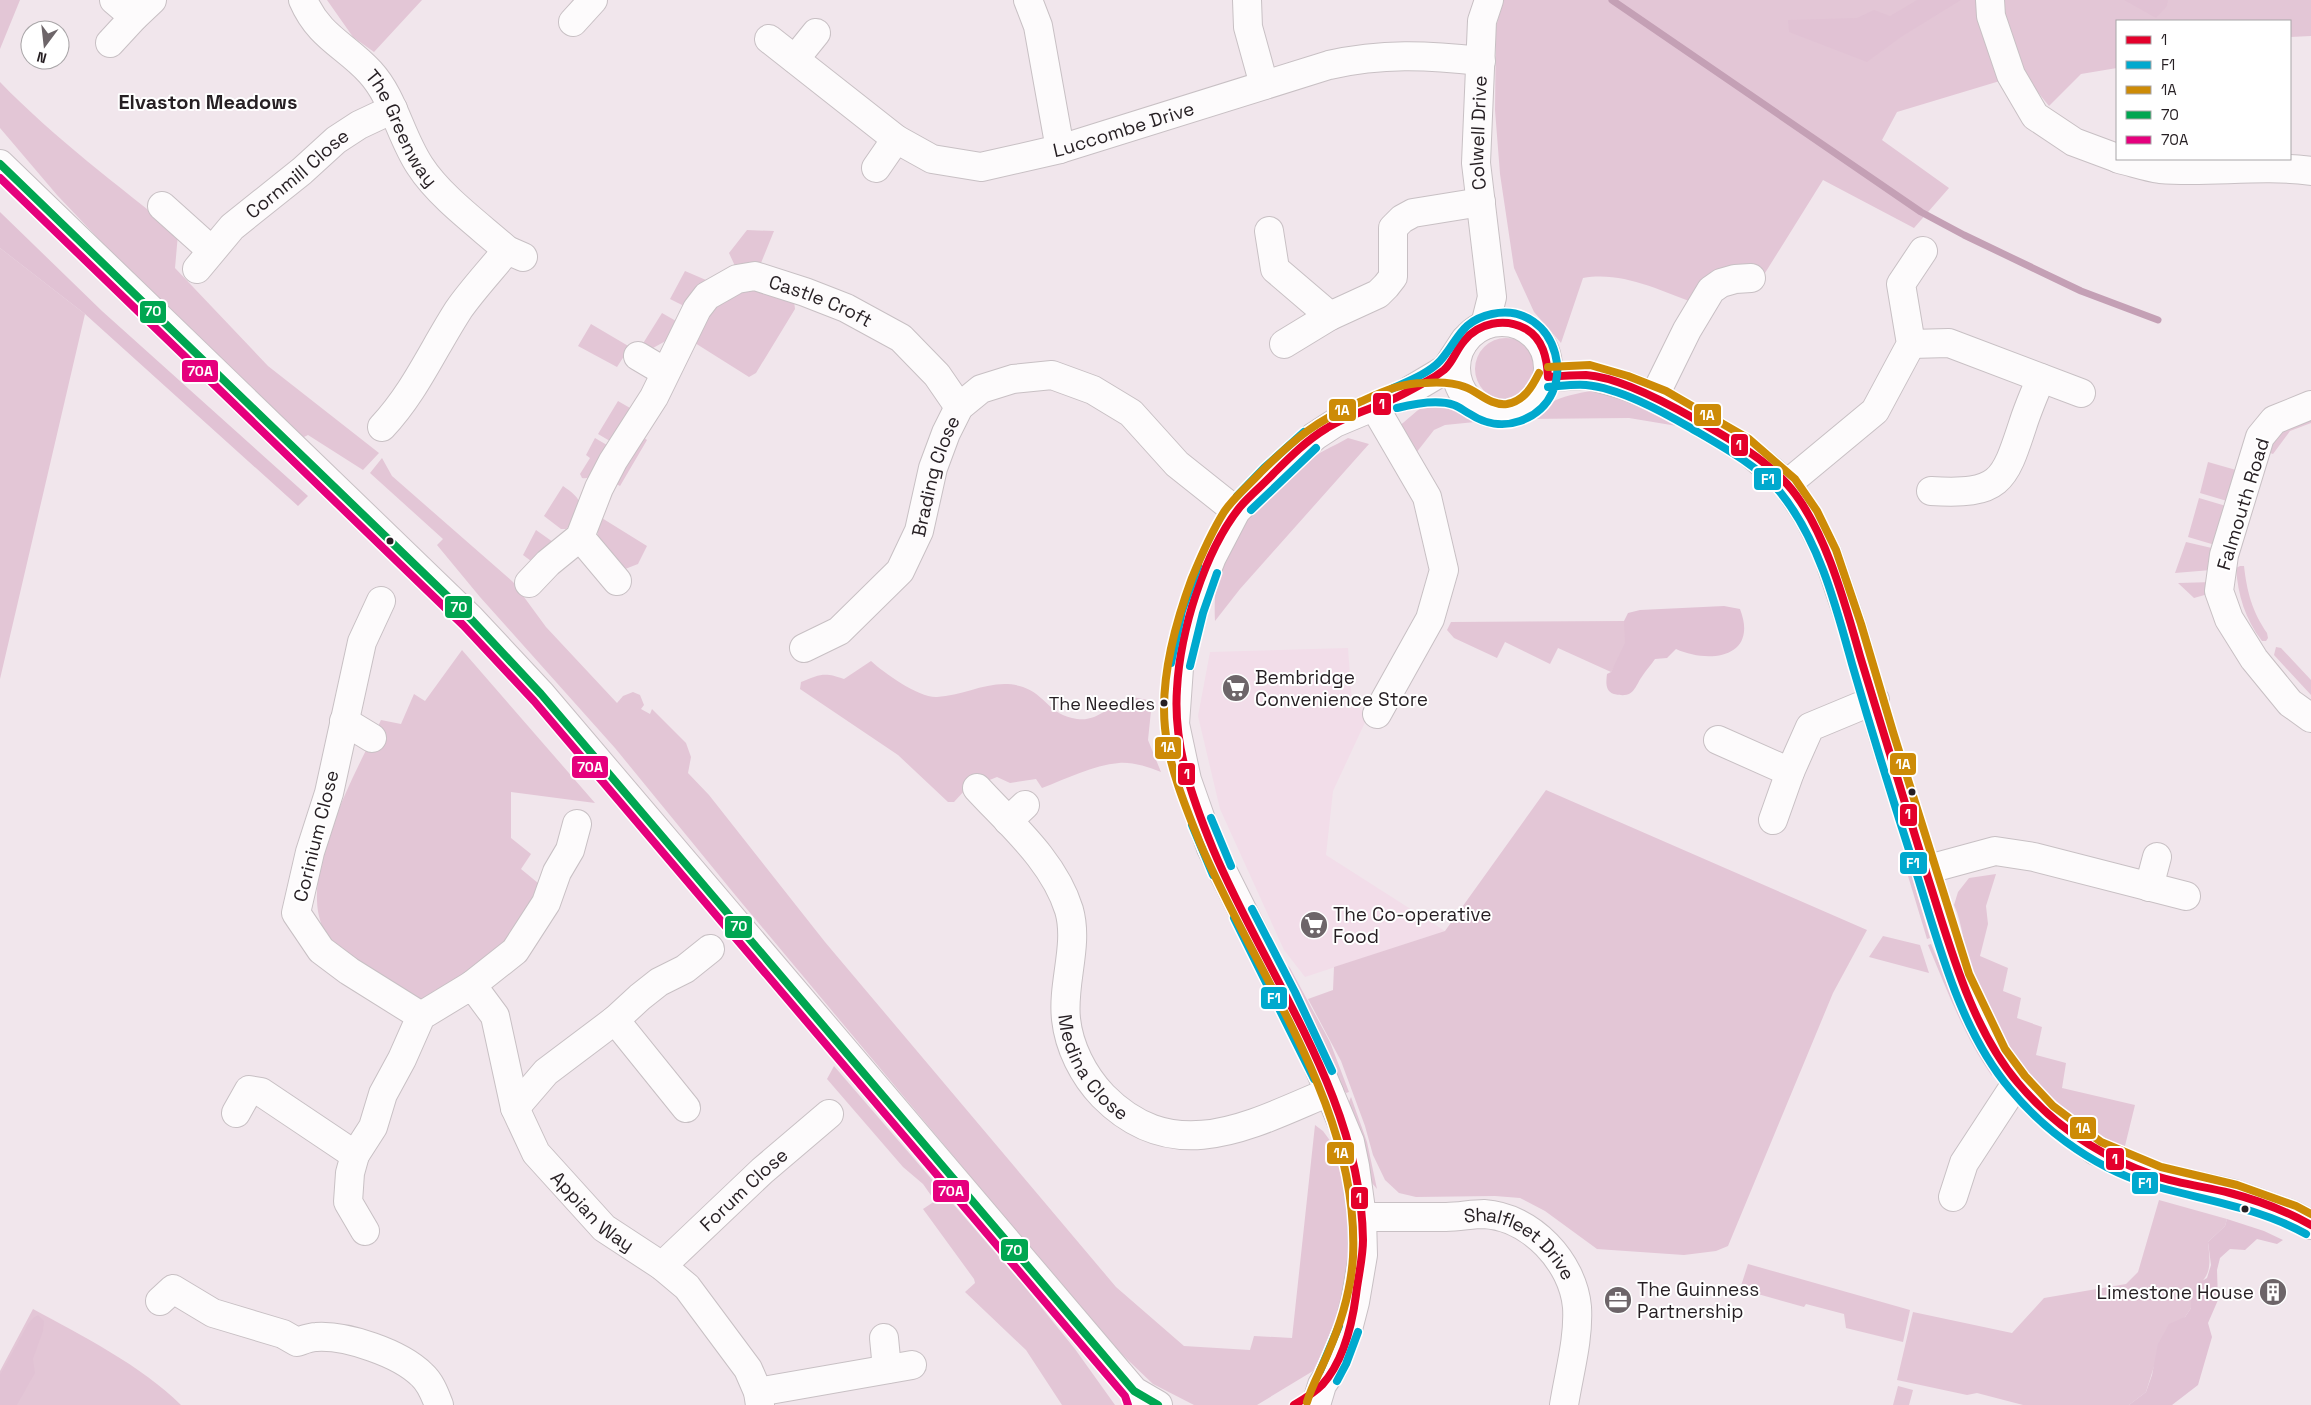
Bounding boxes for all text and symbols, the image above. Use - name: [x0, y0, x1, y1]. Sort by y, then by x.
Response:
- north arrow: [20, 20, 70, 70]
- legend: [2116, 20, 2291, 160]
- text: 1: [2161, 30, 2167, 49]
- text: N: [35, 48, 49, 67]
- text: F1: [2161, 55, 2175, 74]
- street label: The Greenway: [360, 64, 443, 192]
- street label: Colwell Drive: [1463, 75, 1492, 191]
- text: 1A: [2161, 80, 2177, 99]
- district label: Elvaston Meadows: [119, 89, 297, 115]
- street label: Luccombe Drive: [1051, 95, 1197, 163]
- text: 70: [2161, 105, 2179, 124]
- street label: Cornmill Close: [240, 123, 353, 224]
- text: 70A: [2161, 130, 2189, 149]
- street label: Castle Croft: [766, 269, 877, 333]
- line badge: 70: [139, 300, 167, 324]
- text: 70: [145, 302, 161, 320]
- line badge: 70A: [181, 359, 219, 383]
- text: 70A: [187, 362, 213, 380]
- line badge: 1: [1372, 392, 1392, 416]
- text: 1: [1379, 395, 1385, 413]
- line badge: 1A: [1328, 398, 1357, 422]
- text: 1A: [1334, 401, 1350, 419]
- line badge: 1A: [1693, 403, 1722, 427]
- text: 1A: [1699, 406, 1715, 424]
- street label: Brading Close: [906, 411, 965, 539]
- line badge: 1: [1730, 433, 1749, 457]
- street label: Falmouth Road: [2211, 435, 2275, 573]
- text: 1: [1736, 436, 1742, 454]
- line badge: F1: [1753, 467, 1782, 491]
- text: F1: [1761, 470, 1775, 488]
- unlabelled marker: [385, 536, 395, 546]
- line badge: 70: [444, 595, 473, 619]
- text: 70: [451, 598, 467, 616]
- place label: Bembridge Convenience Store: [1255, 665, 1428, 712]
- supermarket icon: Bembridge Convenience Store: [1221, 673, 1251, 703]
- place label: The Needles: [1049, 692, 1155, 715]
- marker: The Needles: [1159, 698, 1169, 708]
- line badge: 1A: [1154, 736, 1182, 760]
- text: 1A: [1160, 738, 1176, 756]
- line badge: 1A: [1889, 752, 1917, 776]
- line badge: 70A: [571, 755, 609, 779]
- text: 1A: [1895, 755, 1911, 773]
- text: 70A: [577, 758, 603, 776]
- line badge: 1: [1177, 762, 1196, 786]
- text: 1: [1184, 765, 1190, 783]
- street label: Corinium Close: [288, 768, 344, 904]
- unlabelled marker: [1907, 787, 1917, 797]
- line badge: 1: [1899, 803, 1918, 827]
- text: 1: [1905, 805, 1911, 823]
- line badge: F1: [1899, 851, 1928, 875]
- text: F1: [1906, 854, 1920, 872]
- place label: The Co-operative Food: [1333, 902, 1491, 949]
- supermarket icon: The Co-operative Food: [1299, 910, 1329, 940]
- line badge: 70: [724, 915, 753, 939]
- text: 70: [731, 917, 747, 935]
- line badge: F1: [1260, 986, 1288, 1010]
- text: F1: [1267, 989, 1281, 1007]
- street label: Medina Close: [1053, 1012, 1134, 1126]
- line badge: 1A: [2069, 1116, 2097, 1140]
- text: 1A: [2075, 1119, 2091, 1137]
- line badge: 1A: [1326, 1141, 1355, 1165]
- street label: Forum Close: [694, 1142, 793, 1236]
- text: 1A: [1333, 1144, 1349, 1162]
- line badge: 1: [2105, 1147, 2125, 1171]
- text: 1: [2112, 1150, 2118, 1168]
- street label: Appian Way: [546, 1165, 639, 1257]
- line badge: F1: [2131, 1171, 2159, 1195]
- text: F1: [2138, 1174, 2152, 1192]
- line badge: 70A: [932, 1179, 970, 1203]
- text: 70A: [938, 1182, 964, 1200]
- line badge: 1: [1350, 1186, 1369, 1210]
- text: 1: [1356, 1189, 1362, 1207]
- street label: Shalfleet Drive: [1462, 1201, 1581, 1284]
- unlabelled marker: [2240, 1204, 2250, 1214]
- line badge: 70: [1000, 1238, 1029, 1262]
- text: 70: [1006, 1241, 1022, 1259]
- place label: The Guinness Partnership: [1637, 1277, 1759, 1324]
- building icon: Limestone House: [2258, 1277, 2288, 1307]
- place label: Limestone House: [2097, 1280, 2254, 1305]
- office icon: The Guinness Partnership: [1603, 1285, 1633, 1315]

